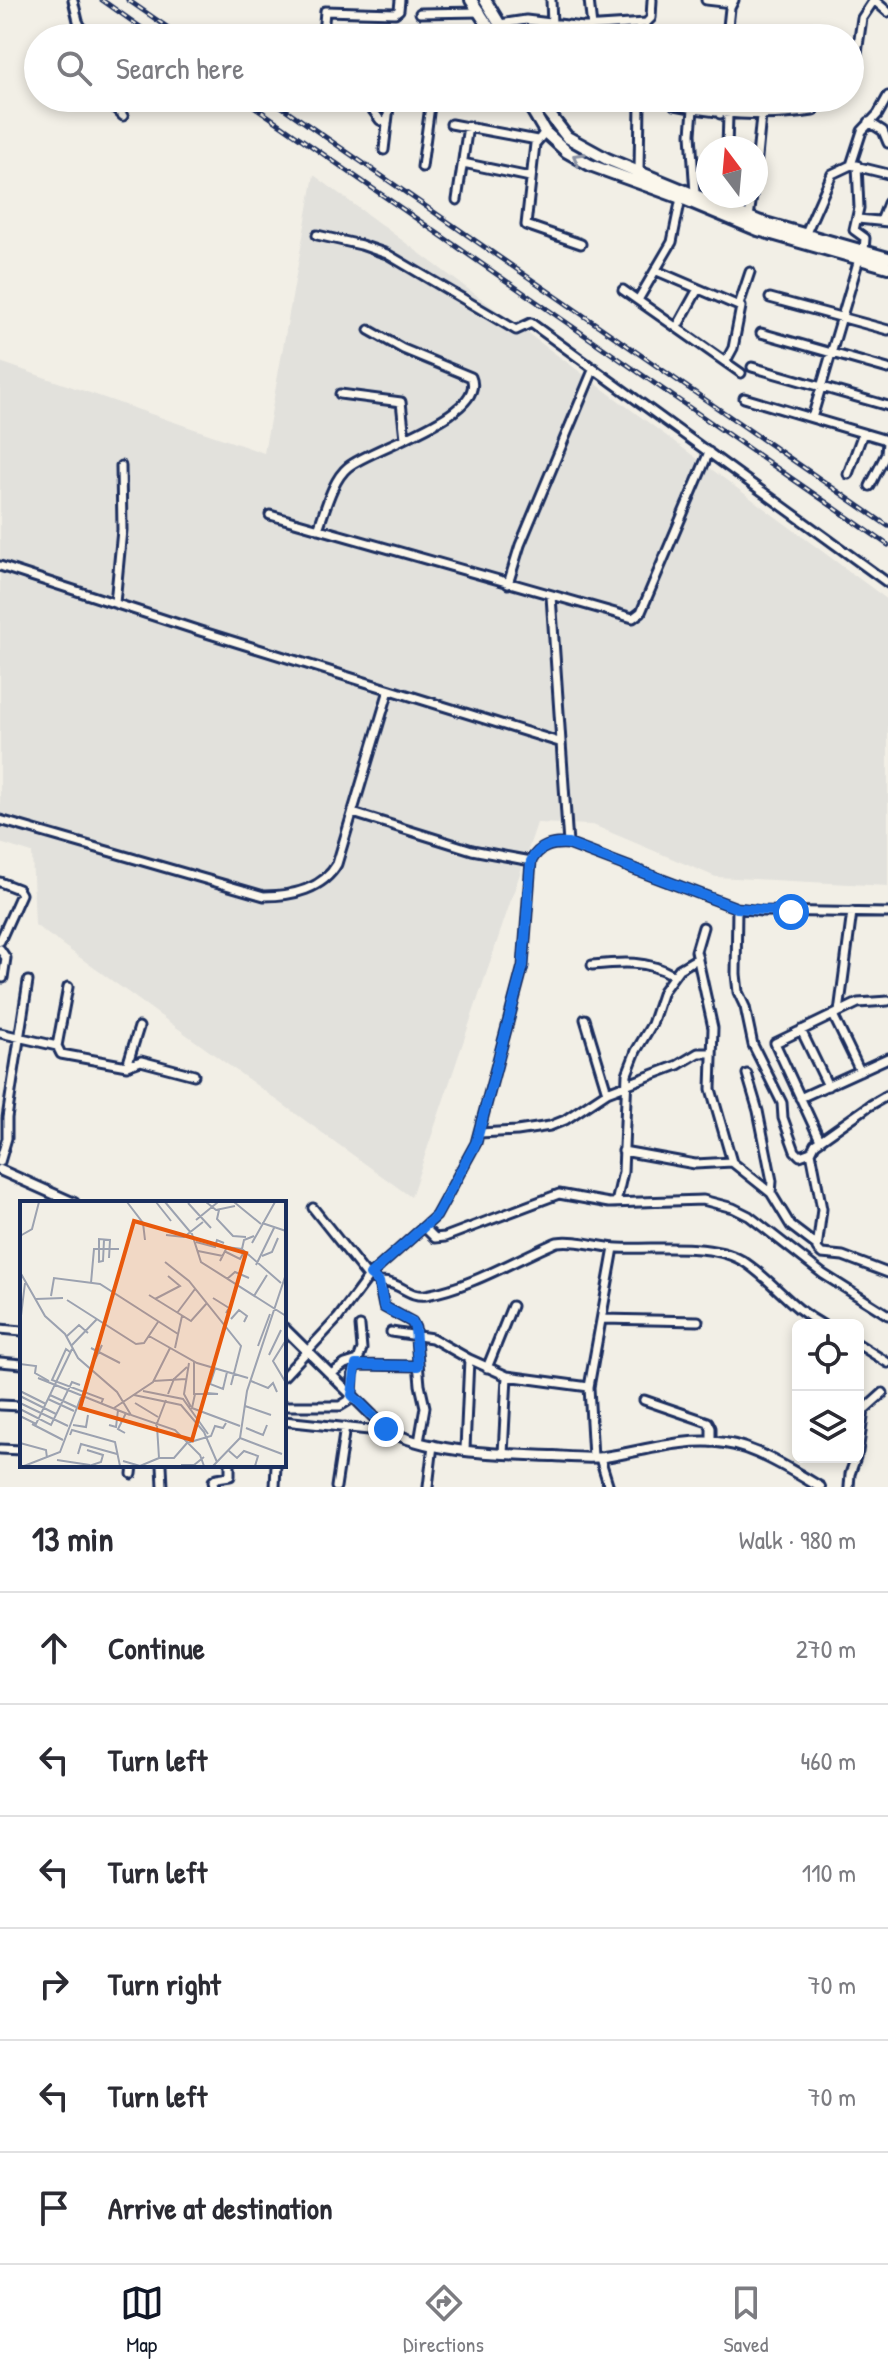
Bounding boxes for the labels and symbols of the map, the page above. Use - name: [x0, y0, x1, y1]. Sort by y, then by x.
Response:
- north arrow: [696, 136, 768, 208]
- one-way arrow: [572, 152, 586, 168]
- route start: [773, 894, 809, 930]
- inset map: [20, 1201, 286, 1467]
- route end: [368, 1411, 404, 1447]

